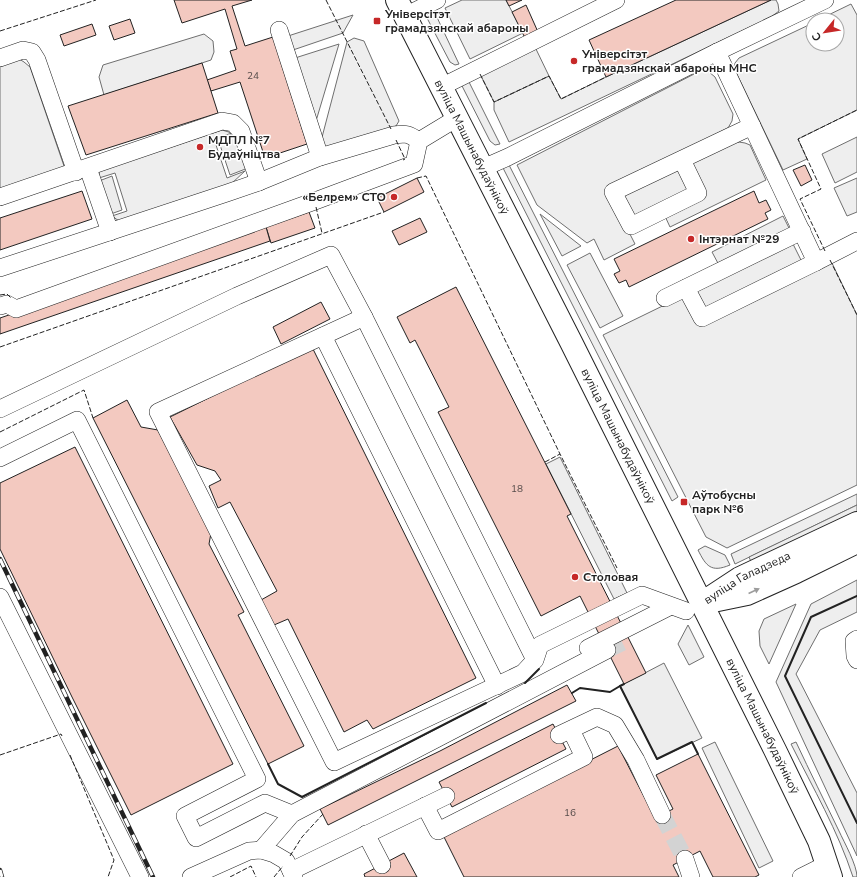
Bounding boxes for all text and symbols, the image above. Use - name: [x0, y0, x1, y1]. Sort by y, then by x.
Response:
- place label: Універсітэт грамадзянскай абароны: [384, 6, 529, 36]
- north arrow: [805, 12, 845, 52]
- marker: Універсітэт грамадзянскай абароны: [372, 16, 382, 26]
- text: С: [808, 29, 825, 44]
- place label: Універсітэт грамадзянскай абароны МНС: [581, 46, 757, 76]
- marker: Універсітэт грамадзянскай абароны МНС: [569, 56, 579, 66]
- house number: 24: [247, 69, 259, 83]
- street label: вуліца Машынабудаўнікоў: [431, 77, 513, 218]
- place label: МДПЛ №7 Будаўніцтва: [208, 132, 280, 162]
- marker: МДПЛ №7 Будаўніцтва: [195, 142, 205, 152]
- place label: «Белрем» СТО: [302, 189, 386, 205]
- marker: «Белрем» СТО: [389, 192, 399, 202]
- place label: Інтэрнат №29: [699, 231, 779, 247]
- marker: Інтэрнат №29: [686, 234, 696, 244]
- street label: вуліца Машынабудаўнікоў: [577, 366, 659, 507]
- house number: 18: [511, 482, 523, 496]
- place label: Аўтобусны парк №6: [692, 487, 756, 517]
- marker: Аўтобусны парк №6: [679, 497, 689, 507]
- street label: вуліца Галадзеда: [701, 547, 793, 608]
- place label: Столовая: [583, 569, 638, 585]
- marker: Столовая: [570, 572, 580, 582]
- one-way arrow: [748, 588, 759, 594]
- street label: вуліца Машынабудаўнікоў: [722, 655, 803, 797]
- house number: 16: [564, 806, 576, 820]

